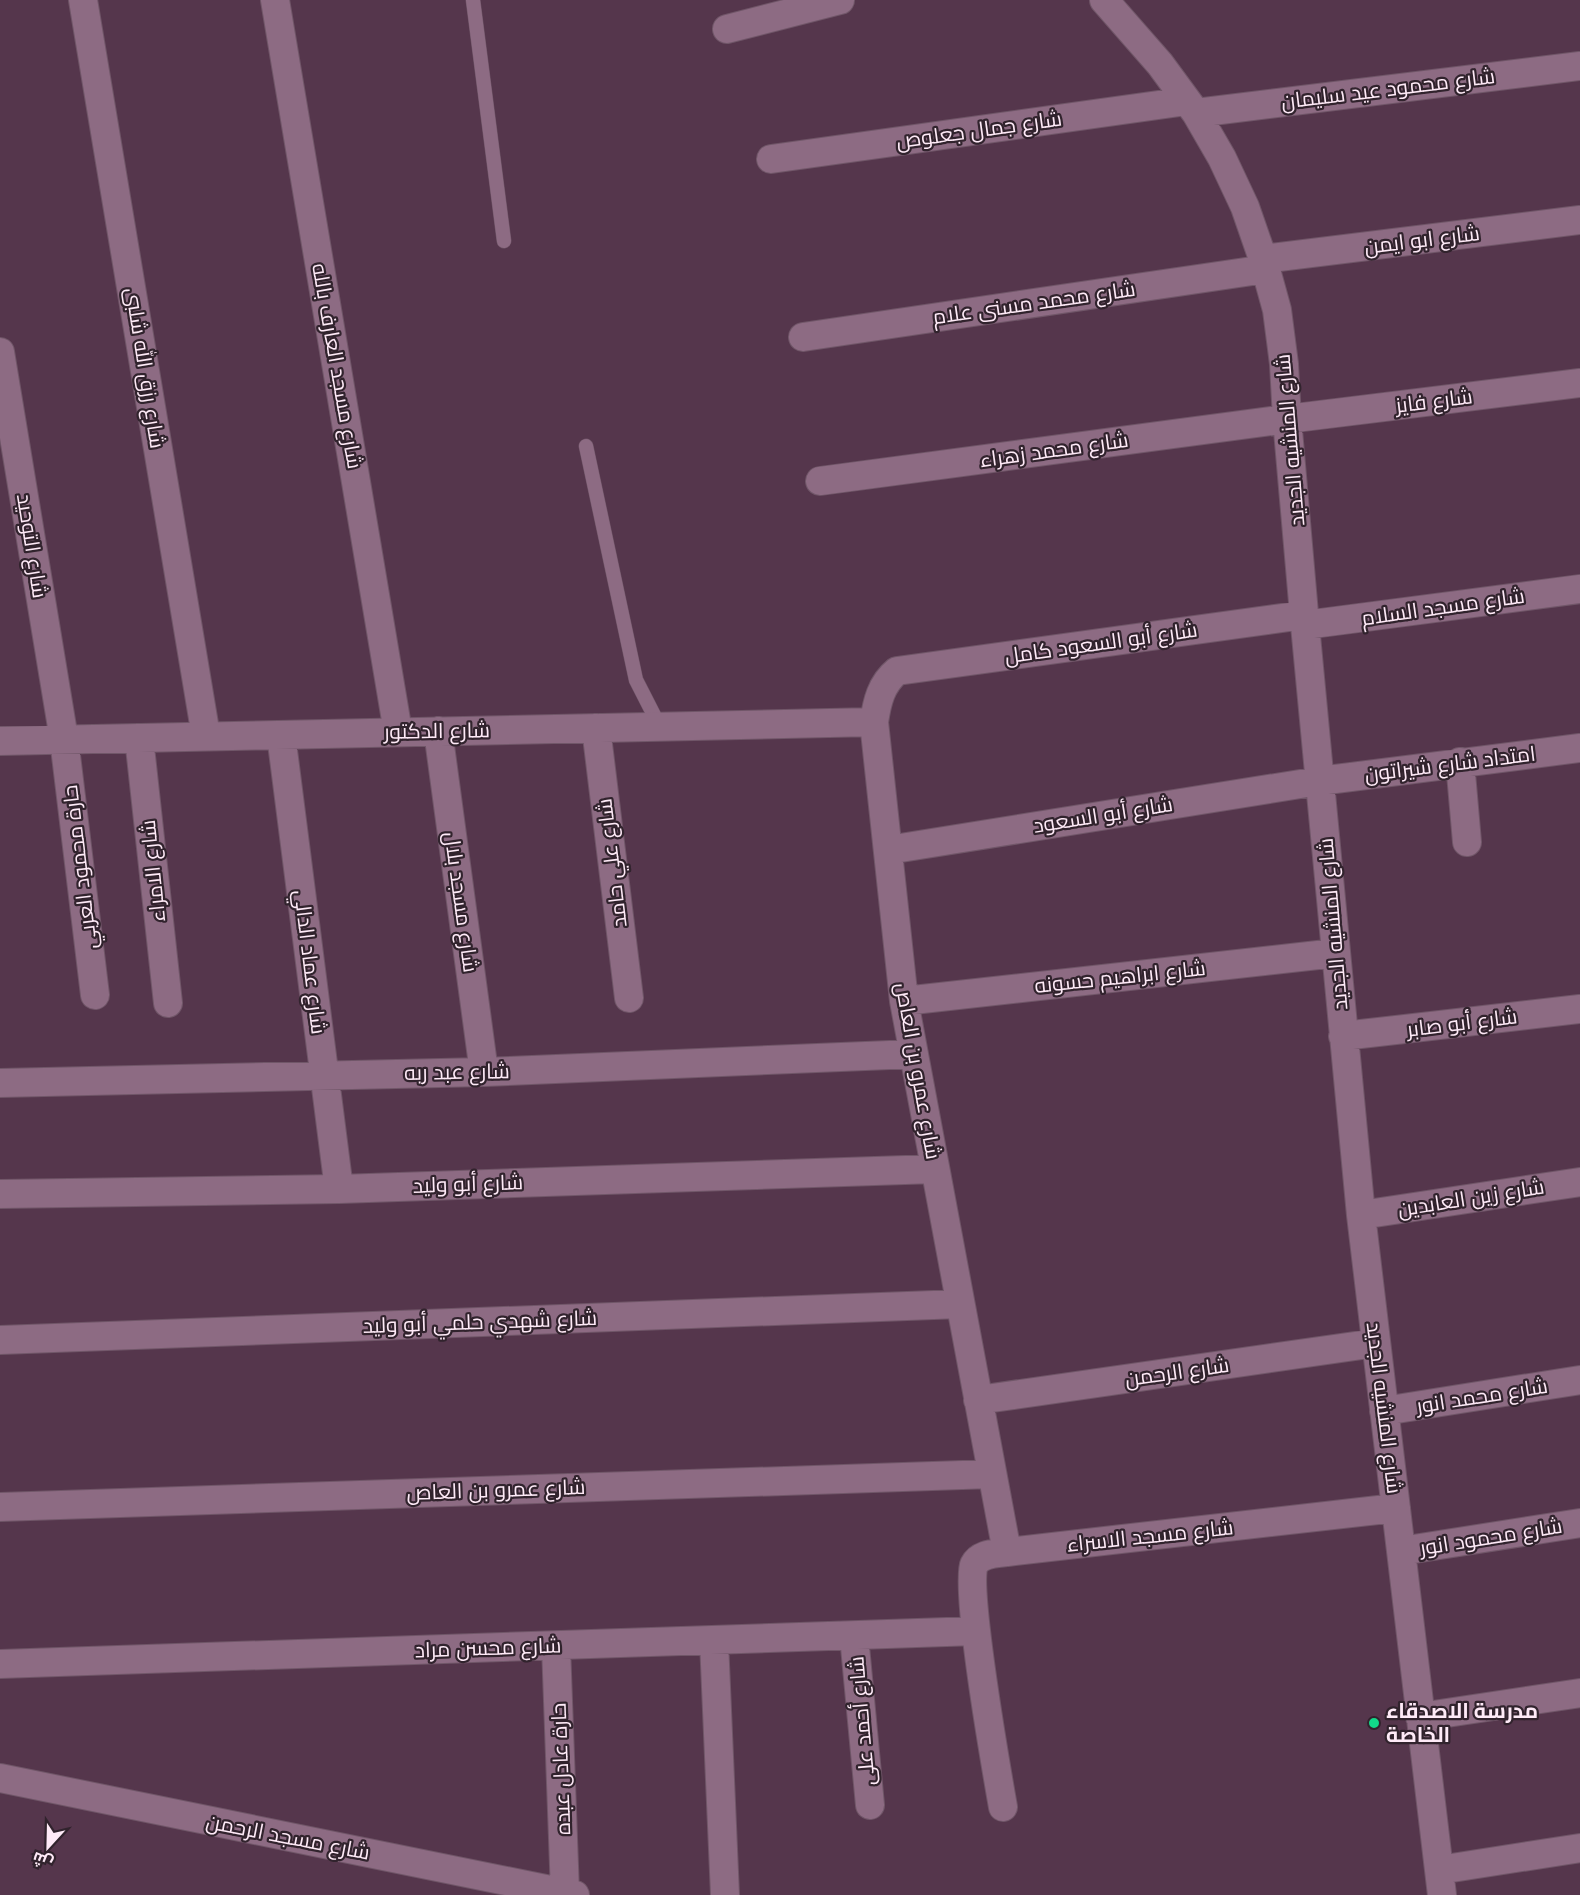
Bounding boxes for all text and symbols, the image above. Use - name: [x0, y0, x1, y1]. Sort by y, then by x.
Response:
- street label: شارع محمود عيد سليمان: [1280, 63, 1496, 116]
- street label: شارع جمال جعلوص: [894, 105, 1064, 155]
- street label: شارع ابو ايمن: [1363, 220, 1481, 261]
- street label: شارع مسجد العارف بالله: [305, 261, 368, 471]
- street label: شارع محمد مسنى علام: [931, 276, 1137, 331]
- street label: شارع رزق الله شلبى: [118, 286, 172, 450]
- street label: شارع المنشيه الجديد: [1270, 353, 1311, 527]
- street label: شارع فايز: [1393, 383, 1474, 420]
- street label: شارع محمد زهراء: [978, 427, 1130, 474]
- street label: شارع التوحيد: [10, 492, 53, 600]
- street label: شارع مسجد السلام: [1360, 583, 1526, 632]
- street label: شارع أبو السعود كامل: [1003, 617, 1199, 670]
- street label: شارع الدكتور: [383, 717, 490, 746]
- street label: امتداد شارع شيراتون: [1363, 741, 1537, 788]
- street label: حارة محمود العربي: [57, 783, 106, 951]
- street label: شارع أبو السعود: [1031, 791, 1175, 840]
- street label: شارع علي حامد: [591, 797, 636, 929]
- street label: شارع الامراء: [135, 819, 172, 923]
- street label: شارع مسجد بلال: [437, 830, 484, 974]
- street label: شارع المنشيه الجديد: [1313, 837, 1354, 1011]
- street label: شارع عماد الدالي: [285, 888, 332, 1036]
- street label: شارع ابراهيم حسونه: [1033, 955, 1207, 1000]
- street label: شارع عمرو بن العاص: [889, 981, 946, 1162]
- street label: شارع أبو صابر: [1404, 1003, 1519, 1044]
- street label: شارع عبد ربه: [404, 1058, 510, 1087]
- street label: شارع أبو وليد: [412, 1169, 524, 1200]
- street label: شارع زين العابدين: [1396, 1174, 1546, 1223]
- street label: شارع شهدي حلمي أبو وليد: [362, 1305, 598, 1342]
- street label: شارع المنشيه الجديد: [1360, 1321, 1407, 1495]
- street label: شارع الرحمن: [1123, 1352, 1231, 1393]
- street label: شارع محمد انور: [1413, 1373, 1550, 1420]
- street label: شارع عمرو بن العاص: [406, 1474, 586, 1507]
- street label: شارع محمود انور: [1417, 1513, 1564, 1562]
- street label: شارع مسجد الاسراء: [1065, 1514, 1235, 1559]
- street label: شارع محسن مراد: [414, 1632, 562, 1665]
- street label: شارع أحمد على: [843, 1655, 882, 1787]
- place label: مدرسة الاصدقاء الخاصة: [1386, 1698, 1538, 1747]
- street label: حارة عادل عبده: [546, 1702, 576, 1836]
- marker: مدرسة الاصدقاء الخاصة: [1367, 1716, 1381, 1730]
- street label: شارع مسجد الرحمن: [204, 1808, 372, 1867]
- north arrow: [18, 1817, 78, 1877]
- text: ش: [29, 1848, 56, 1874]

